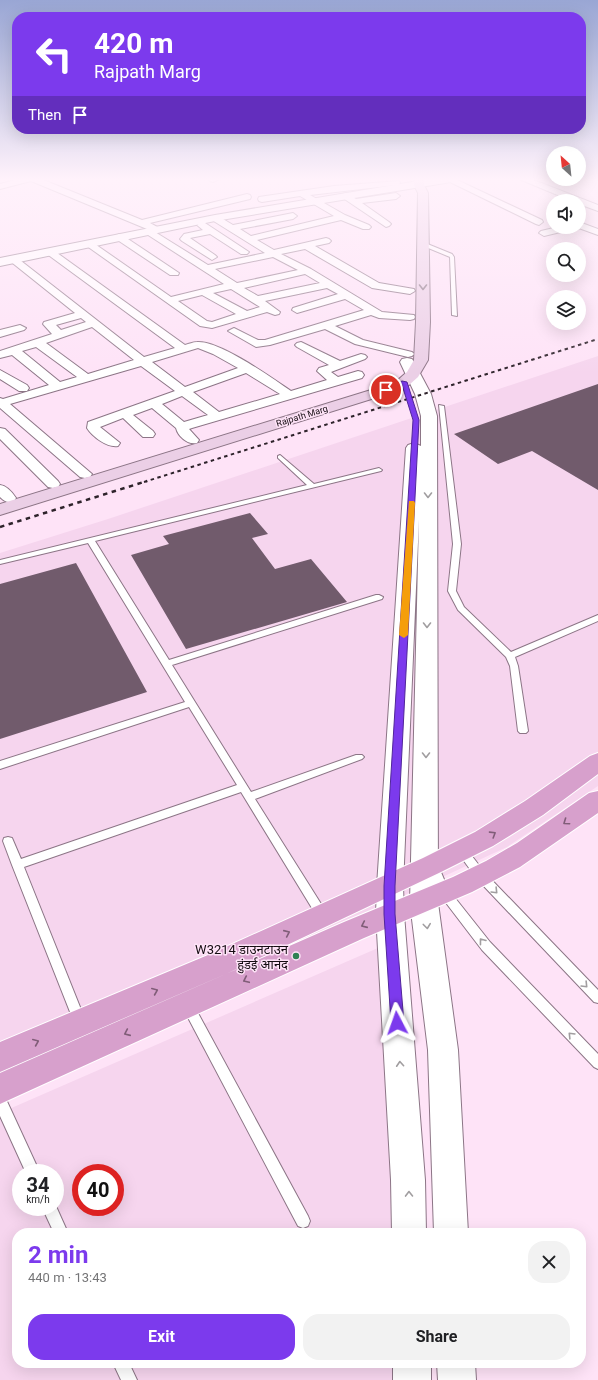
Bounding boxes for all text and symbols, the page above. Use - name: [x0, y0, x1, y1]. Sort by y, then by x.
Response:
- text: 420 m: [94, 27, 173, 60]
- icon: left: [28, 28, 80, 80]
- text: Rajpath Marg: [94, 61, 201, 82]
- icon: arrive: [69, 104, 91, 126]
- text: Then: [28, 106, 61, 124]
- north arrow: [546, 146, 586, 186]
- map controls: [546, 146, 586, 330]
- button: sound: [546, 194, 586, 234]
- button: search: [546, 242, 586, 282]
- one-way arrow: [419, 284, 427, 290]
- button: layers: [546, 290, 586, 330]
- pin: [369, 373, 403, 407]
- icon: arrive: [375, 379, 397, 401]
- street label: Rajpath Marg: [275, 403, 329, 429]
- one-way arrow: [424, 492, 432, 498]
- one-way arrow: [423, 622, 431, 628]
- one-way arrow: [422, 752, 430, 758]
- one-way arrow: [563, 817, 570, 825]
- one-way arrow: [488, 832, 495, 839]
- one-way arrow: [490, 886, 498, 894]
- one-way arrow: [360, 920, 368, 928]
- one-way arrow: [422, 923, 431, 929]
- one-way arrow: [283, 930, 290, 938]
- one-way arrow: [480, 938, 487, 945]
- place label: W3214 डाउनटाउन हुंडई आनंद: [195, 942, 289, 974]
- marker: W3214 डाउनटाउन हुंडई आनंद: [291, 951, 301, 961]
- one-way arrow: [242, 975, 249, 983]
- one-way arrow: [580, 980, 588, 988]
- one-way arrow: [151, 988, 159, 996]
- position arrow: [376, 1002, 418, 1044]
- one-way arrow: [124, 1028, 132, 1036]
- one-way arrow: [568, 1032, 576, 1040]
- one-way arrow: [31, 1039, 39, 1047]
- one-way arrow: [396, 1061, 405, 1067]
- speed limit sign: 40: [72, 1164, 124, 1216]
- text: 34: [27, 1173, 49, 1197]
- one-way arrow: [404, 1191, 413, 1197]
- text: km/h: [26, 1194, 50, 1205]
- text: 2 min: [28, 1241, 88, 1269]
- button: close: [528, 1241, 570, 1283]
- text: 440 m · 13:43: [28, 1270, 107, 1285]
- button: Exit: [28, 1314, 295, 1360]
- button: Share: [303, 1314, 570, 1360]

